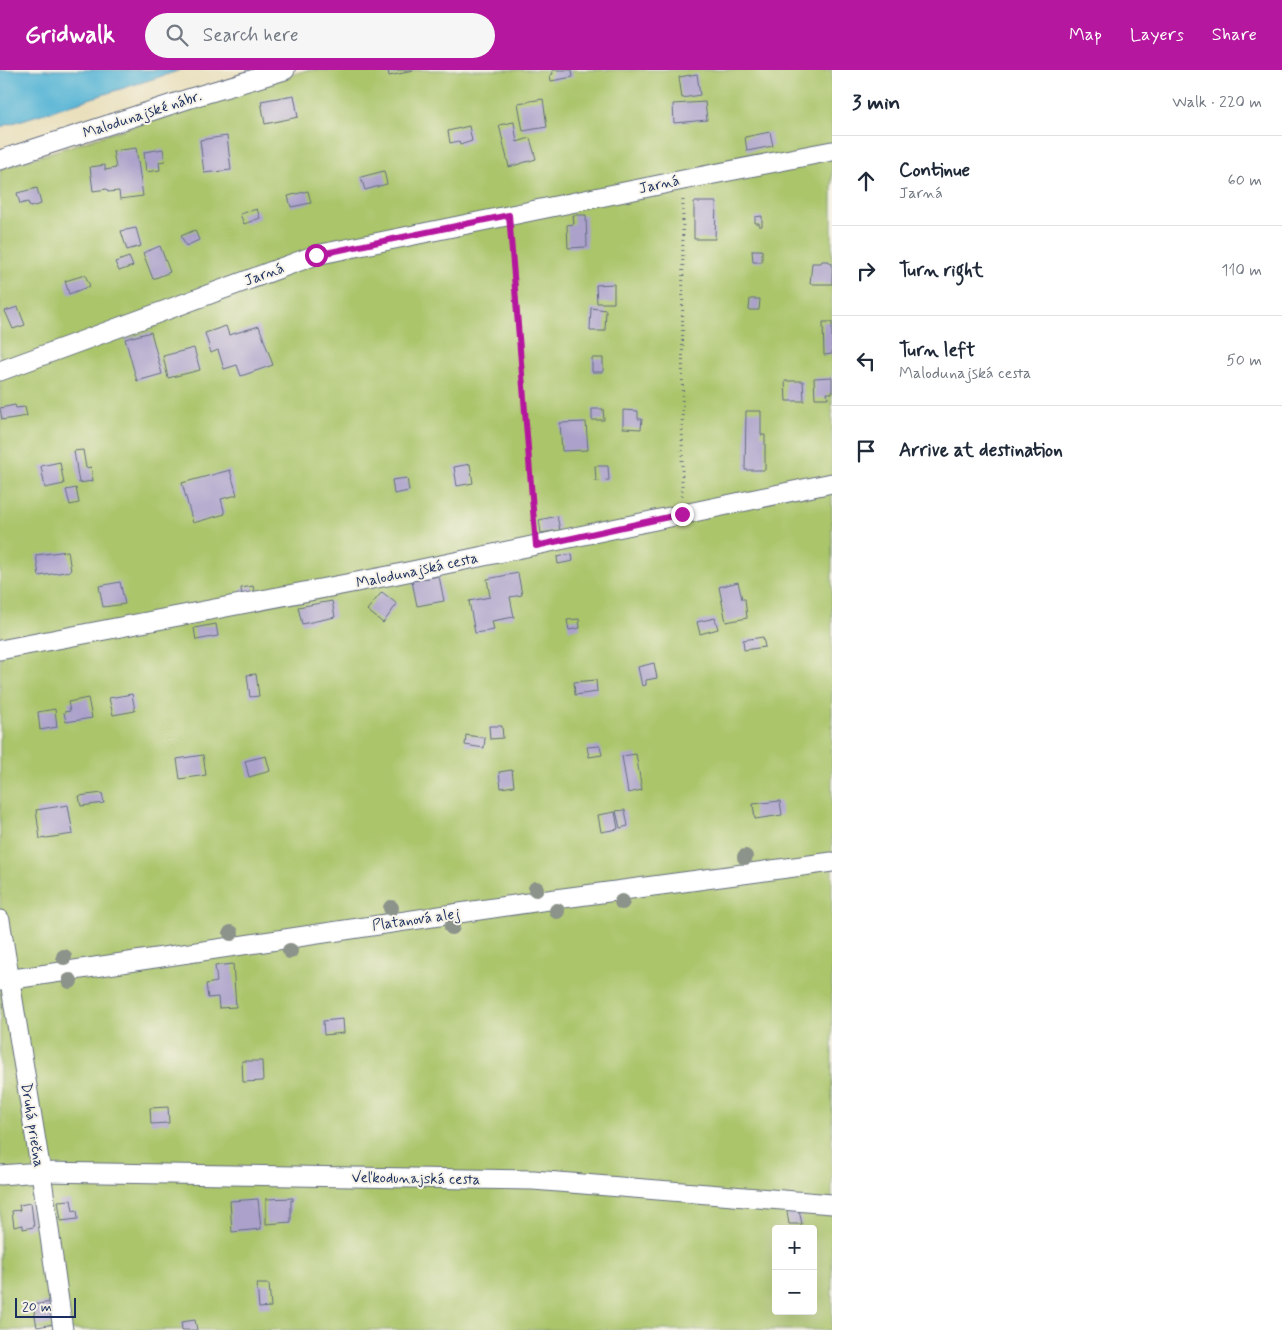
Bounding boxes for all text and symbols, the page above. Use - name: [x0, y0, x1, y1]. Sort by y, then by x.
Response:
- search box: [145, 13, 495, 58]
- text: Gridwalk: [25, 20, 115, 51]
- icon: search: [163, 21, 191, 49]
- text: Search here: [203, 23, 298, 48]
- text: Map: [1069, 23, 1102, 47]
- text: Layers: [1130, 23, 1184, 47]
- text: Share: [1212, 23, 1257, 47]
- street label: Malodunajské nábr.: [80, 86, 204, 144]
- text: 3 min: [852, 89, 900, 117]
- text: Walk · 220 m: [1172, 92, 1262, 113]
- text: Continue: [899, 158, 970, 183]
- icon: ahead: [852, 167, 880, 195]
- text: 60 m: [1228, 170, 1262, 191]
- street label: Jarná: [637, 171, 681, 199]
- text: Jarná: [899, 183, 943, 204]
- route start: [305, 244, 328, 267]
- icon: right: [852, 257, 880, 285]
- text: Turn right: [899, 258, 983, 283]
- street label: Jarná: [242, 259, 287, 291]
- text: 110 m: [1221, 260, 1262, 281]
- text: Turn left: [899, 338, 975, 363]
- icon: left: [852, 347, 880, 375]
- text: 50 m: [1226, 350, 1262, 371]
- text: Malodunajská cesta: [899, 363, 1031, 384]
- icon: arrive: [852, 437, 880, 465]
- text: Arrive at destination: [899, 438, 1063, 463]
- route end: [671, 503, 694, 526]
- street label: Malodunajská cesta: [354, 548, 480, 594]
- street label: Platanová alej: [371, 904, 461, 936]
- street label: Druhá priečna: [15, 1081, 49, 1169]
- street label: Veľkodunajská cesta: [351, 1168, 481, 1190]
- map controls: [772, 1225, 817, 1315]
- button: +: [772, 1225, 817, 1270]
- button: −: [772, 1270, 817, 1315]
- scale bar: [15, 1295, 76, 1318]
- text: 20 m: [22, 1298, 52, 1316]

